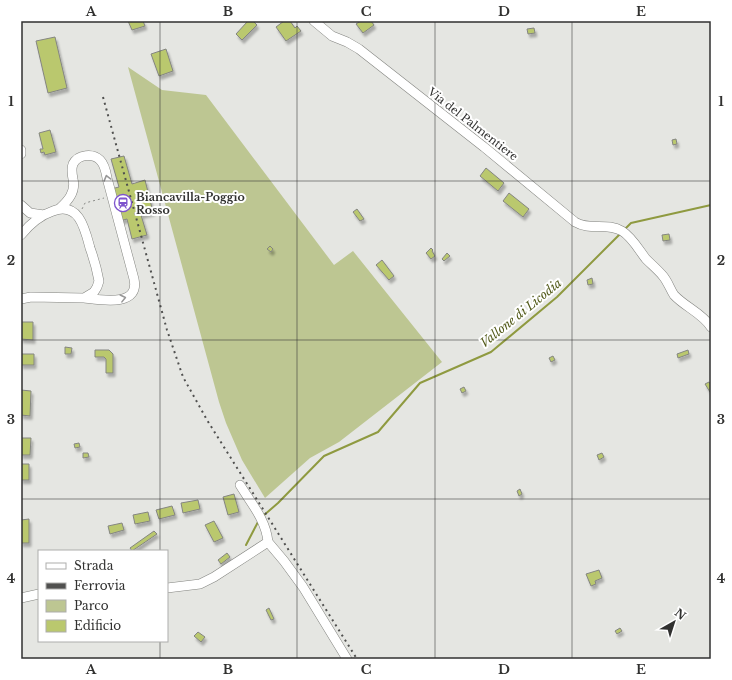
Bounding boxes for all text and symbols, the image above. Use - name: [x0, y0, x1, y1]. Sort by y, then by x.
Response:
- text: A: [85, 3, 97, 20]
- text: B: [223, 3, 233, 20]
- text: C: [361, 3, 372, 20]
- text: D: [498, 3, 510, 20]
- text: E: [636, 3, 646, 20]
- street label: Via del Palmentiere: [424, 84, 521, 163]
- text: 1: [8, 93, 14, 110]
- text: 1: [718, 93, 724, 110]
- one-way arrow: [104, 175, 112, 182]
- place label: Biancavilla-Poggio Rosso: [136, 190, 245, 217]
- station icon: Biancavilla-Poggio Rosso: [113, 193, 133, 213]
- text: 2: [7, 252, 15, 269]
- text: 2: [717, 252, 725, 269]
- water label: Vallone di Licodia: [477, 275, 565, 350]
- one-way arrow: [119, 294, 126, 303]
- text: 3: [7, 411, 15, 428]
- text: 3: [717, 411, 725, 428]
- legend: [38, 550, 168, 642]
- text: Strada: [74, 558, 114, 573]
- text: 4: [7, 570, 16, 587]
- text: 4: [717, 570, 726, 587]
- text: Ferrovia: [74, 578, 126, 593]
- text: Parco: [74, 598, 109, 613]
- north arrow: [654, 602, 694, 642]
- text: N: [672, 606, 689, 623]
- text: Edificio: [74, 618, 121, 633]
- text: A: [85, 661, 97, 678]
- text: B: [223, 661, 233, 678]
- text: C: [361, 661, 372, 678]
- text: D: [498, 661, 510, 678]
- text: E: [636, 661, 646, 678]

